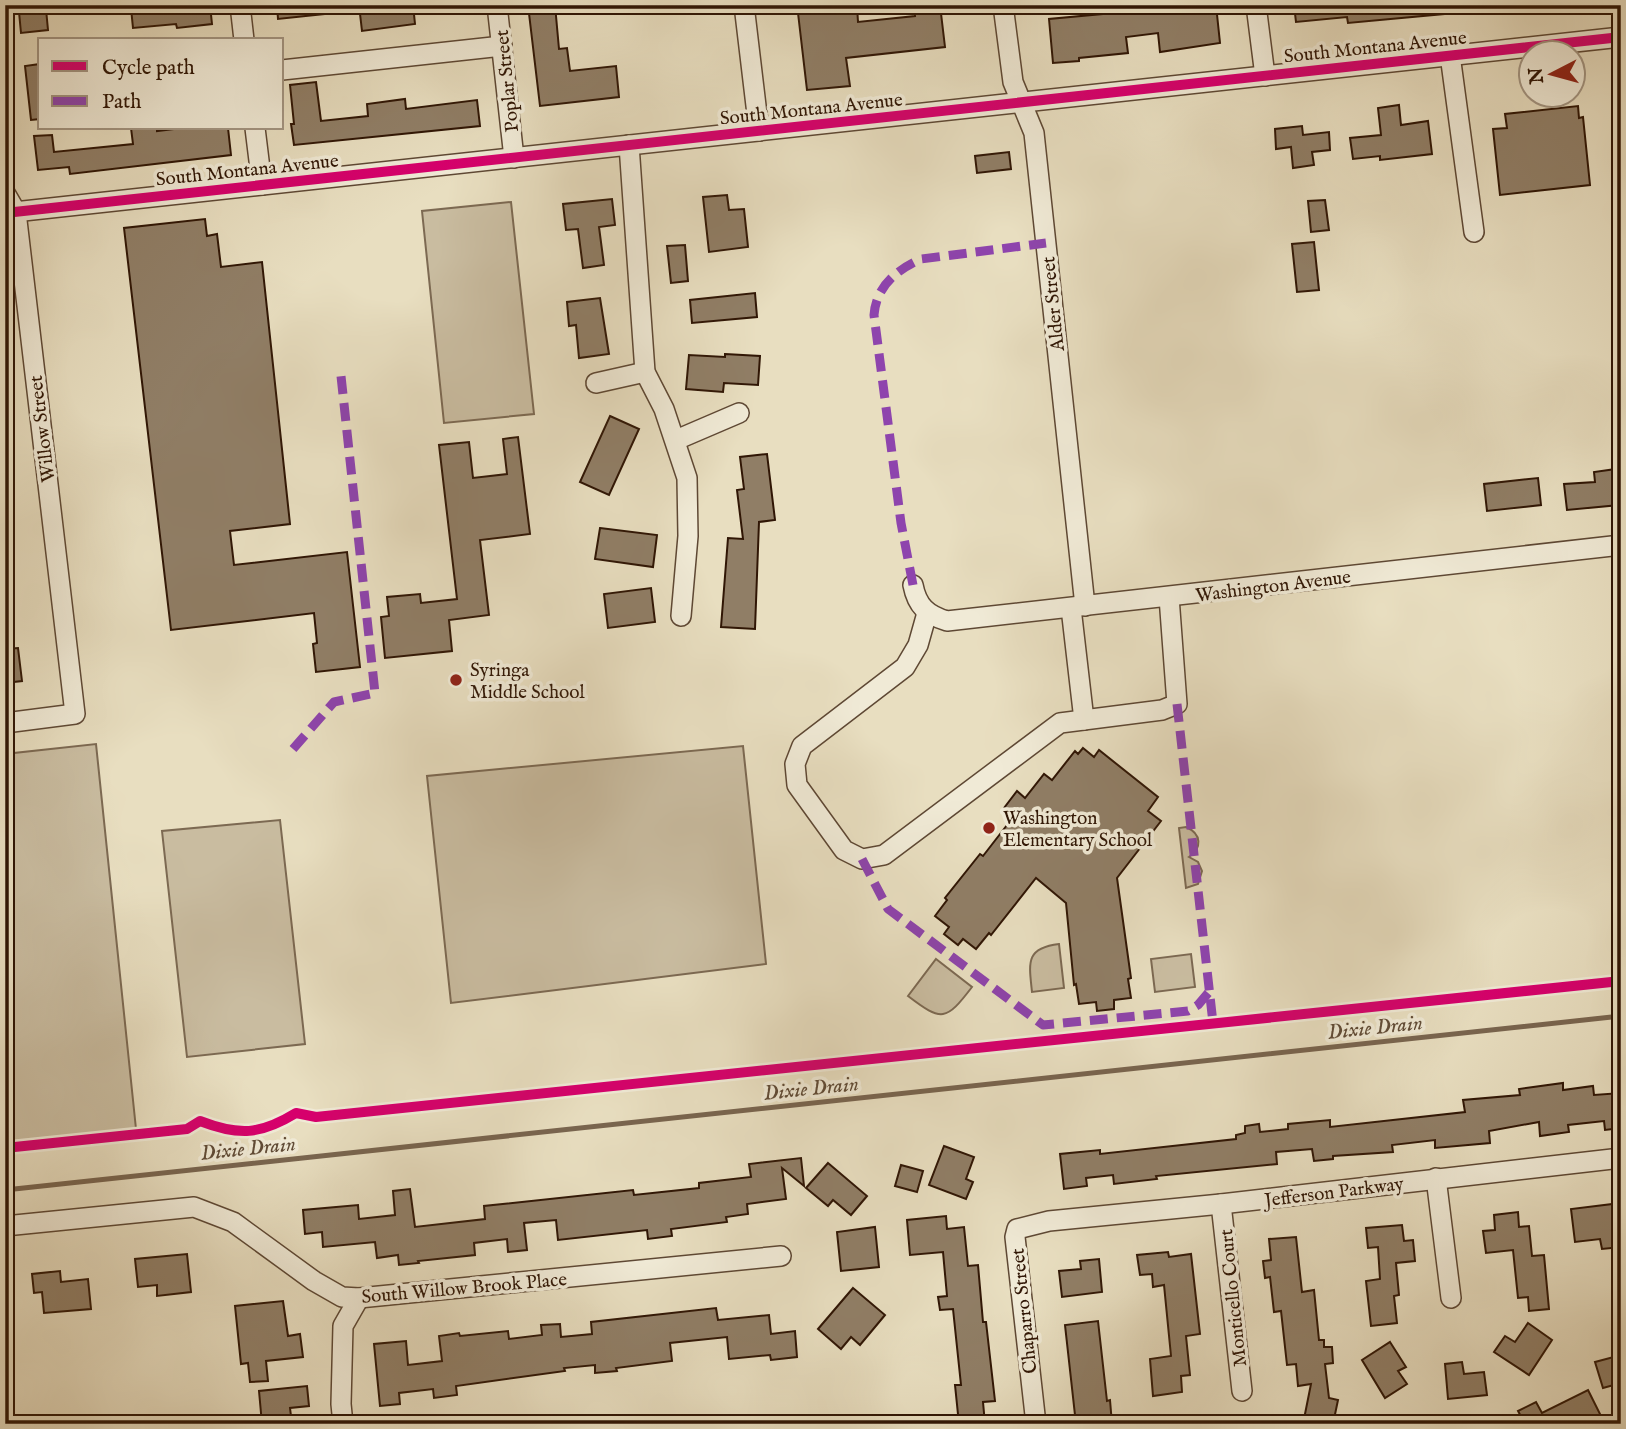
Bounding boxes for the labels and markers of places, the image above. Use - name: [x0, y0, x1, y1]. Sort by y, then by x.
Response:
- place label: Syringa Middle School: [470, 659, 585, 705]
- marker: Syringa Middle School: [448, 672, 464, 688]
- place label: Washington Elementary School: [1003, 807, 1153, 853]
- marker: Washington Elementary School: [981, 820, 997, 836]

